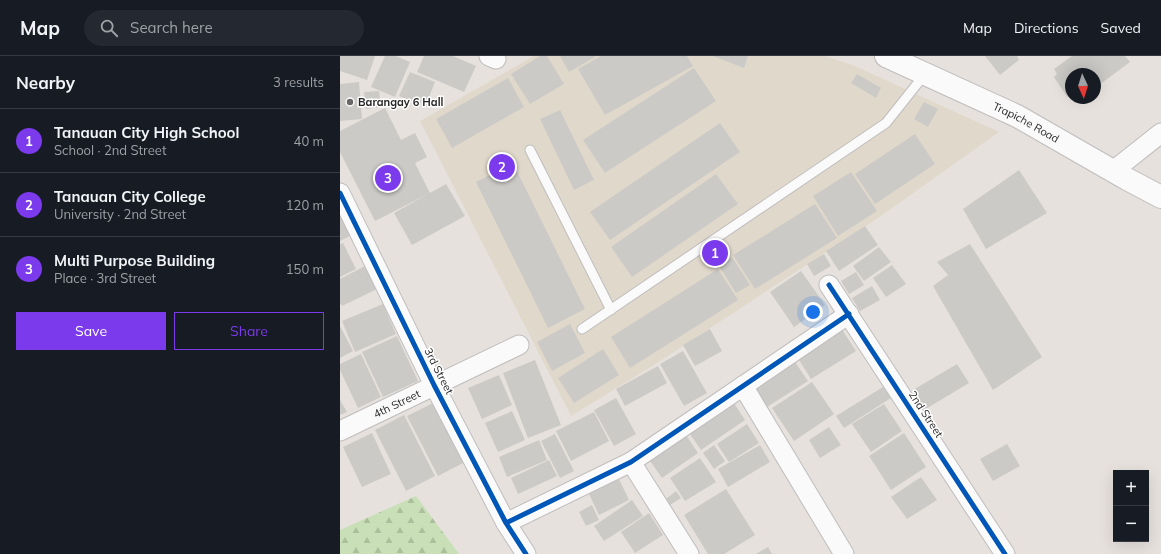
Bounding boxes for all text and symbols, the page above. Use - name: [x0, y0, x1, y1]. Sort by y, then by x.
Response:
- search box: [84, 10, 364, 46]
- text: Map: [20, 16, 60, 40]
- icon: search: [98, 17, 120, 39]
- text: Search here: [130, 18, 213, 37]
- text: Map: [963, 19, 992, 37]
- text: Directions: [1014, 19, 1079, 37]
- text: Saved: [1101, 19, 1141, 37]
- north arrow: [1065, 68, 1101, 104]
- text: Nearby: [16, 72, 75, 93]
- text: 3 results: [273, 74, 324, 90]
- place label: Barangay 6 Hall: [358, 95, 444, 109]
- marker: Barangay 6 Hall: [345, 97, 355, 107]
- street label: Trapiche Road: [991, 99, 1062, 146]
- text: Tanauan City High School: [54, 123, 239, 142]
- text: 1: [25, 133, 33, 149]
- text: 40 m: [294, 133, 324, 149]
- text: School · 2nd Street: [54, 142, 166, 158]
- pin: 2: [489, 152, 515, 182]
- pin: 3: [375, 163, 401, 193]
- text: Tanauan City College: [54, 187, 206, 206]
- text: 2: [25, 197, 33, 213]
- text: 120 m: [286, 197, 324, 213]
- text: University · 2nd Street: [54, 206, 186, 222]
- pin: 1: [702, 238, 728, 268]
- text: Multi Purpose Building: [54, 251, 215, 270]
- text: 3: [25, 261, 33, 277]
- text: 150 m: [286, 261, 324, 277]
- text: Place · 3rd Street: [54, 270, 156, 286]
- your location: [803, 302, 823, 322]
- button: Save: [16, 312, 166, 350]
- button: Share: [174, 312, 324, 350]
- street label: 3rd Street: [421, 345, 457, 397]
- street label: 4th Street: [371, 386, 423, 421]
- street label: 2nd Street: [906, 388, 946, 440]
- map controls: [1113, 470, 1149, 542]
- button: +: [1113, 470, 1149, 506]
- button: −: [1113, 506, 1149, 542]

